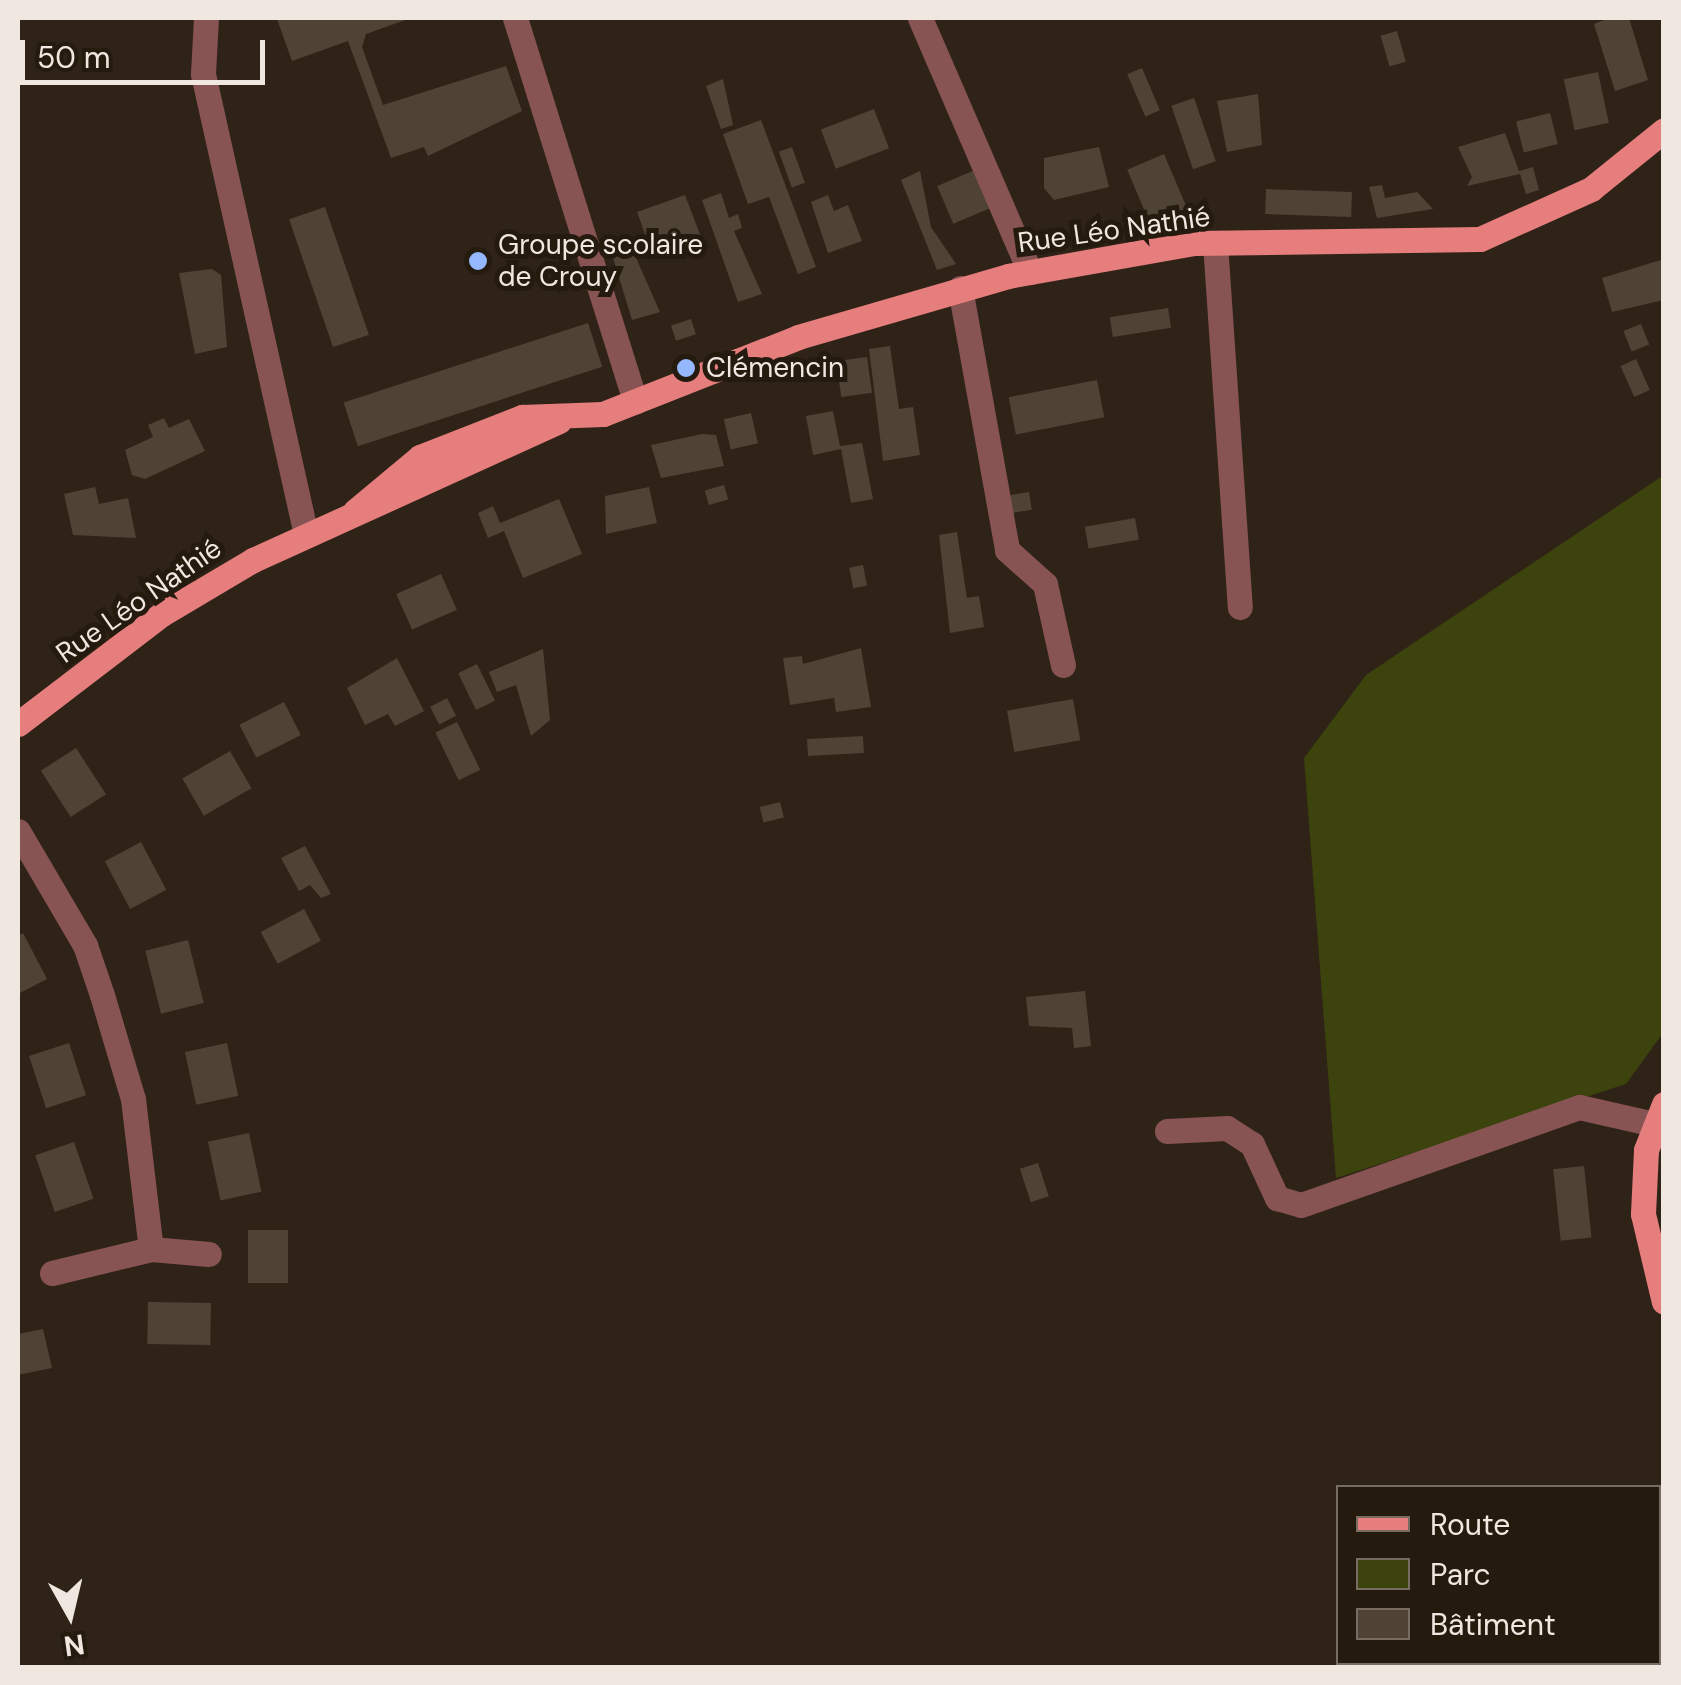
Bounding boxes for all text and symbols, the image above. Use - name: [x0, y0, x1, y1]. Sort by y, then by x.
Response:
- scale bar: [25, 20, 270, 82]
- text: 50 m: [37, 38, 111, 77]
- street label: Rue Léo Nathié: [1016, 200, 1212, 260]
- place label: Groupe scolaire de Crouy: [498, 228, 703, 294]
- marker: Groupe scolaire de Crouy: [467, 250, 489, 272]
- place label: Clémencin: [706, 351, 844, 385]
- marker: Clémencin: [675, 357, 697, 379]
- street label: Rue Léo Nathié: [50, 532, 228, 670]
- legend: [1336, 1485, 1661, 1665]
- text: Route: [1430, 1505, 1510, 1544]
- text: Parc: [1430, 1555, 1491, 1594]
- north arrow: [20, 1565, 120, 1665]
- text: Bâtiment: [1430, 1605, 1556, 1644]
- text: N: [62, 1625, 87, 1665]

